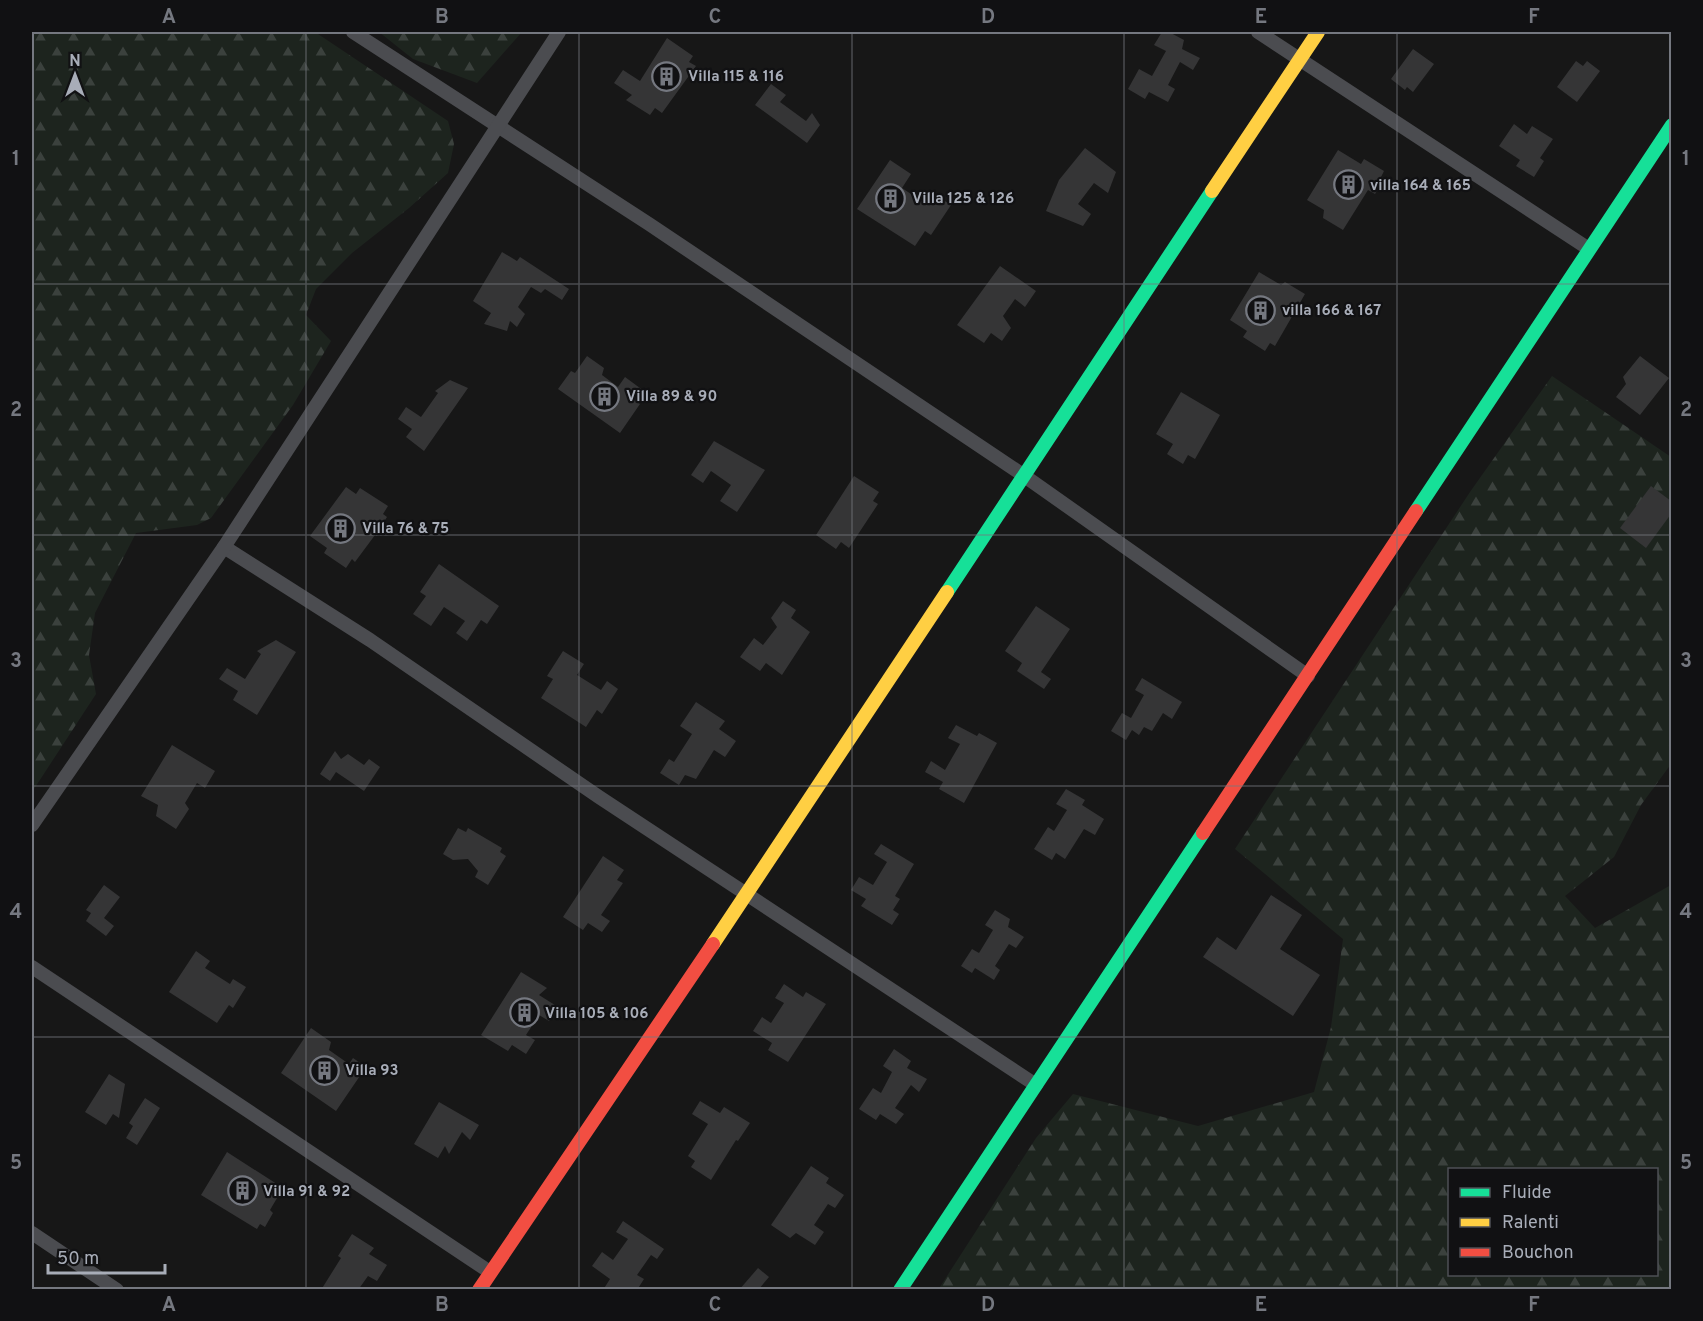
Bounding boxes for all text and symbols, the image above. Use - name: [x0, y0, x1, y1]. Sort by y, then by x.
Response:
- text: A: [162, 5, 176, 31]
- text: B: [435, 5, 449, 31]
- text: C: [709, 5, 721, 31]
- text: D: [981, 5, 995, 31]
- text: E: [1255, 5, 1267, 31]
- text: F: [1528, 5, 1540, 31]
- north arrow: [45, 45, 105, 105]
- text: N: [69, 52, 81, 72]
- building icon: Villa 115 & 116: [651, 60, 683, 92]
- place label: Villa 115 & 116: [688, 68, 784, 87]
- text: 1: [12, 147, 20, 173]
- text: 1: [1682, 147, 1690, 173]
- building icon: villa 164 & 165: [1333, 169, 1365, 201]
- place label: villa 164 & 165: [1370, 177, 1471, 196]
- building icon: Villa 125 & 126: [875, 182, 907, 214]
- place label: Villa 125 & 126: [912, 190, 1014, 209]
- building icon: villa 166 & 167: [1245, 294, 1277, 326]
- place label: villa 166 & 167: [1282, 302, 1381, 321]
- building icon: Villa 89 & 90: [589, 380, 621, 412]
- place label: Villa 89 & 90: [626, 388, 717, 407]
- text: 2: [10, 398, 22, 424]
- text: 2: [1680, 398, 1692, 424]
- building icon: Villa 76 & 75: [325, 512, 357, 544]
- place label: Villa 76 & 75: [362, 520, 449, 539]
- text: 3: [10, 649, 22, 675]
- text: 3: [1680, 649, 1692, 675]
- text: 4: [10, 900, 22, 926]
- text: 4: [1680, 900, 1692, 926]
- building icon: Villa 105 & 106: [508, 997, 540, 1029]
- place label: Villa 105 & 106: [545, 1005, 649, 1024]
- building icon: Villa 93: [308, 1054, 340, 1086]
- place label: Villa 93: [345, 1062, 399, 1081]
- text: 5: [10, 1151, 22, 1177]
- text: 5: [1680, 1151, 1692, 1177]
- legend: [1448, 1168, 1658, 1276]
- building icon: Villa 91 & 92: [226, 1175, 258, 1207]
- text: Fluide: [1502, 1182, 1551, 1205]
- place label: Villa 91 & 92: [263, 1183, 350, 1202]
- text: Ralenti: [1502, 1212, 1559, 1235]
- scale bar: [48, 1237, 165, 1275]
- text: Bouchon: [1502, 1242, 1574, 1265]
- text: 50 m: [57, 1248, 99, 1271]
- text: A: [162, 1293, 176, 1319]
- text: B: [435, 1293, 449, 1319]
- text: C: [709, 1293, 721, 1319]
- text: D: [981, 1293, 995, 1319]
- text: E: [1255, 1293, 1267, 1319]
- text: F: [1528, 1293, 1540, 1319]

